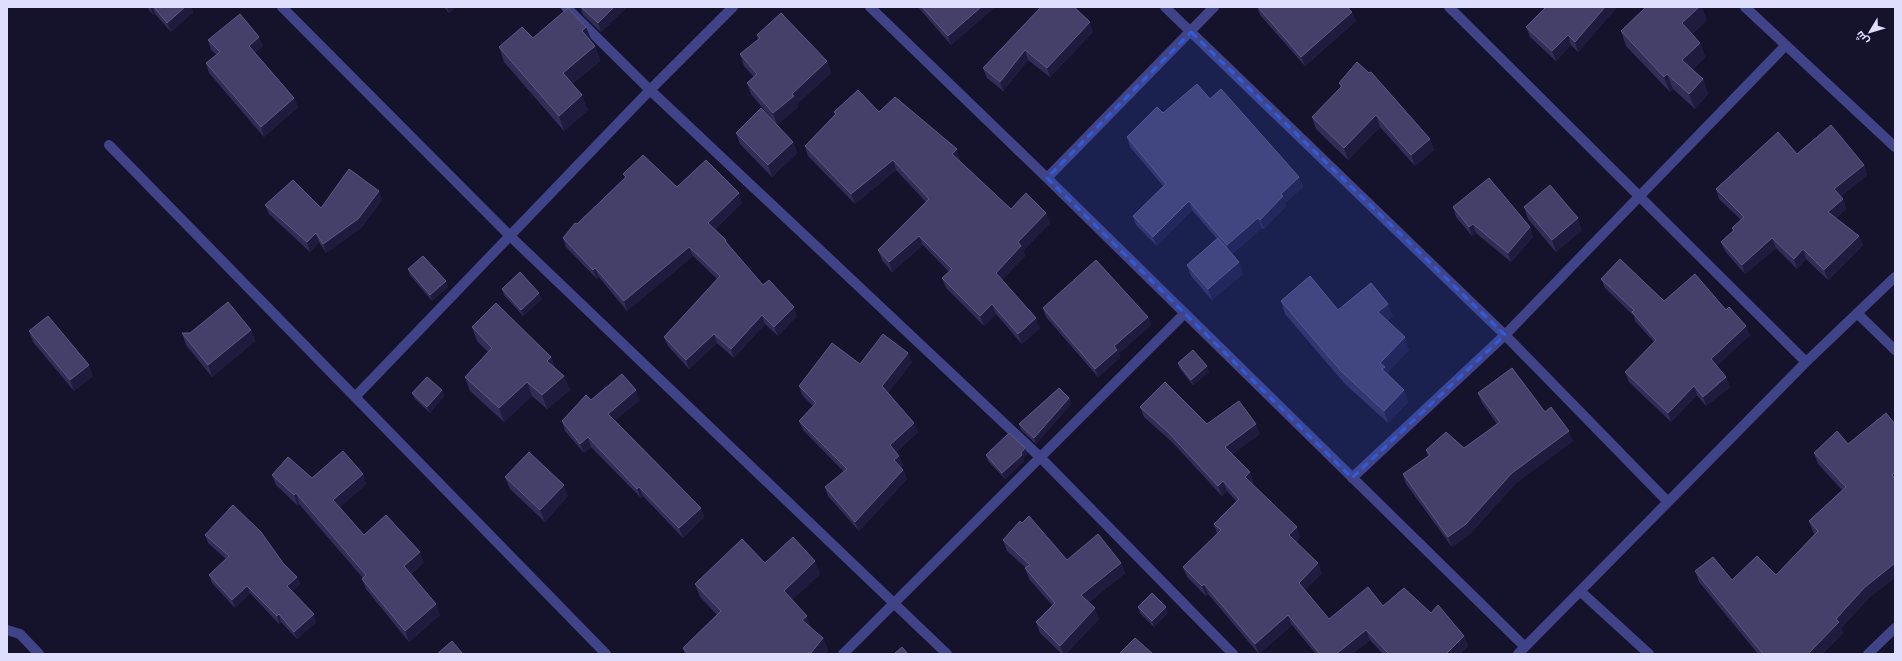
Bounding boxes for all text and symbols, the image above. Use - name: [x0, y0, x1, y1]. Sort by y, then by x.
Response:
- north arrow: [1850, 12, 1890, 52]
- text: ش: [1853, 28, 1872, 47]

